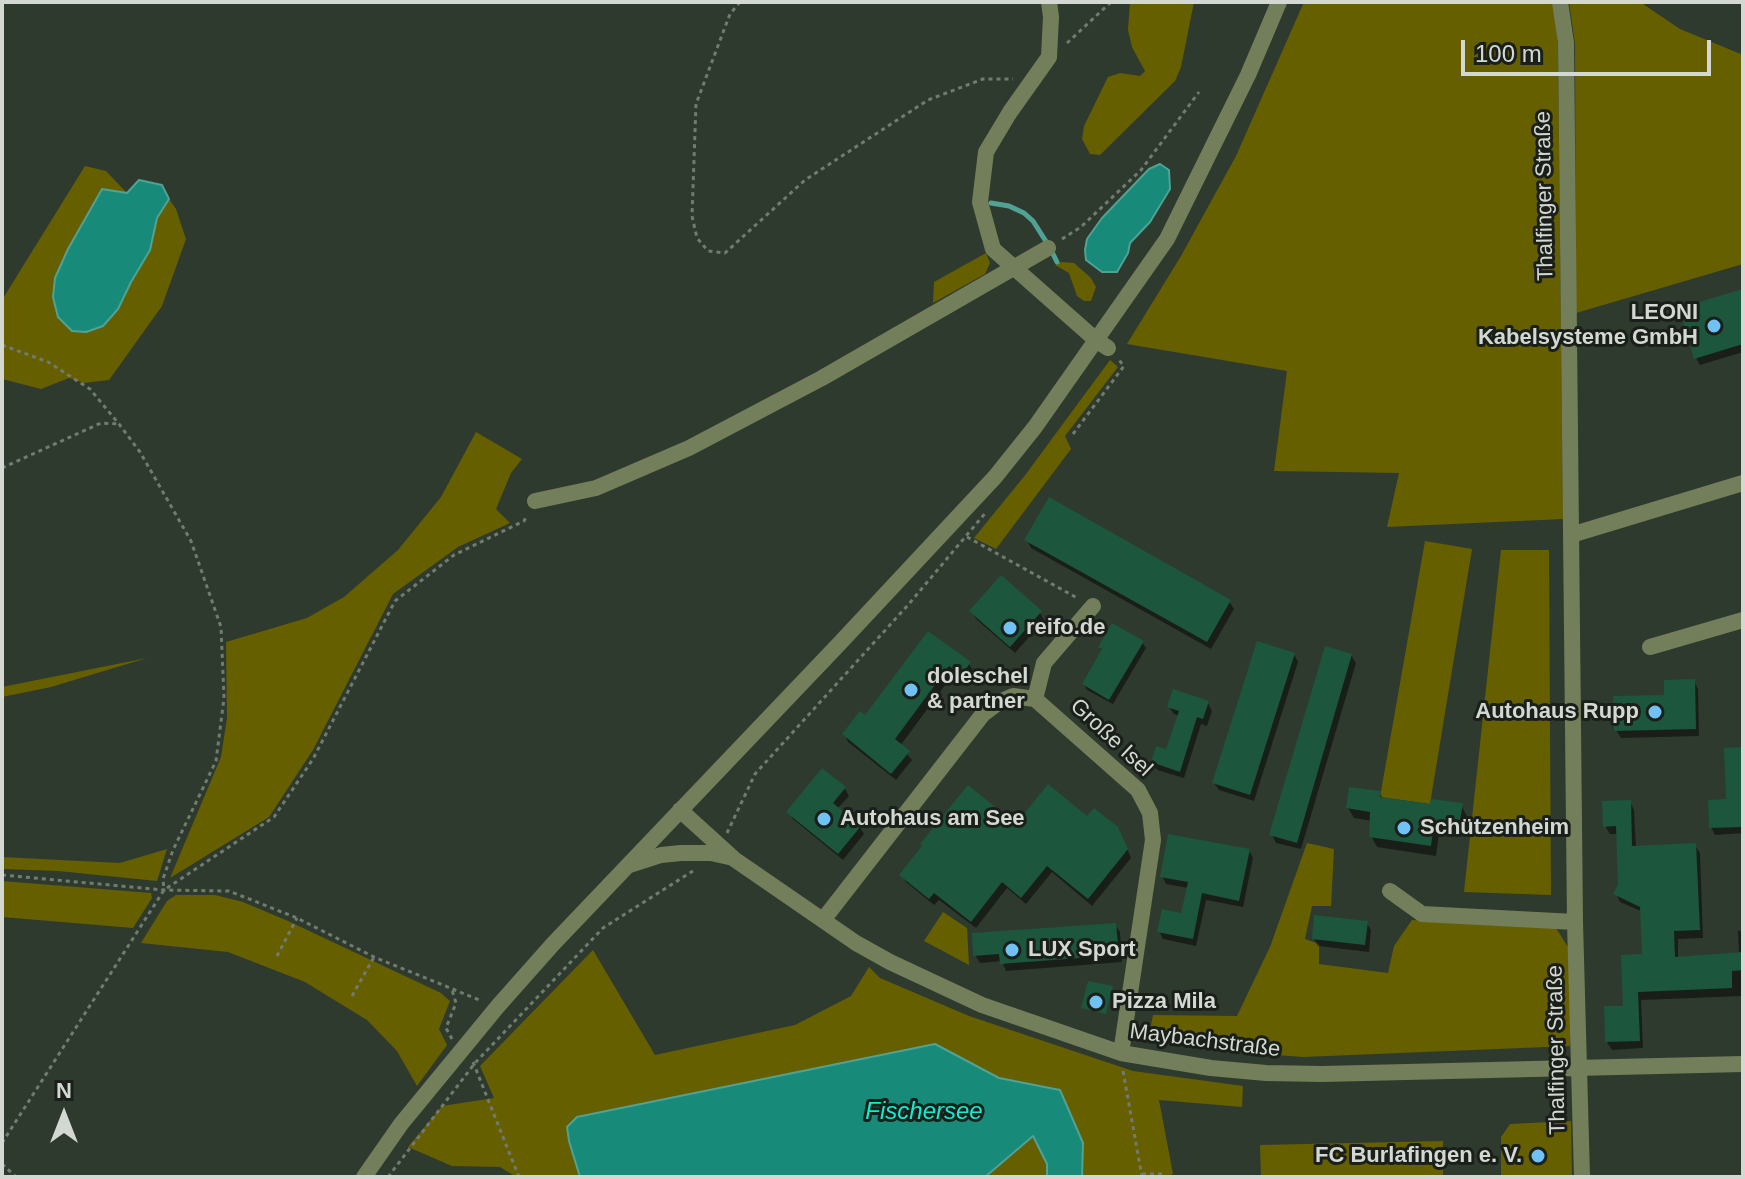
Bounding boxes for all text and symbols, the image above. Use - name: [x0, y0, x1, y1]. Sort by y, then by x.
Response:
- scale bar: [1465, 24, 1715, 74]
- text: 100 m: [1475, 40, 1542, 67]
- street label: Thalfinger Straße: [1530, 111, 1560, 281]
- place label: LEONI Kabelsysteme GmbH: [1478, 300, 1698, 352]
- marker: LEONI Kabelsysteme GmbH: [1705, 317, 1723, 335]
- place label: reifo.de: [1026, 615, 1105, 641]
- marker: reifo.de: [1001, 619, 1019, 637]
- place label: doleschel & partner: [927, 664, 1028, 716]
- marker: doleschel & partner: [902, 681, 920, 699]
- street label: Große Isel: [1064, 693, 1158, 783]
- place label: Autohaus Rupp: [1475, 699, 1639, 725]
- marker: Autohaus Rupp: [1646, 703, 1664, 721]
- place label: Autohaus am See: [840, 806, 1025, 832]
- marker: Autohaus am See: [815, 810, 833, 828]
- place label: Schützenheim: [1420, 815, 1569, 841]
- marker: Schützenheim: [1395, 819, 1413, 837]
- place label: LUX Sport: [1028, 937, 1136, 963]
- marker: LUX Sport: [1003, 941, 1021, 959]
- street label: Thalfinger Straße: [1542, 965, 1572, 1135]
- place label: Pizza Mila: [1112, 989, 1216, 1015]
- marker: Pizza Mila: [1087, 993, 1105, 1011]
- street label: Maybachstraße: [1128, 1019, 1282, 1063]
- north arrow: [24, 1075, 104, 1155]
- text: N: [56, 1078, 72, 1103]
- water label: Fischersee: [865, 1098, 983, 1126]
- place label: FC Burlafingen e. V.: [1315, 1143, 1522, 1169]
- marker: FC Burlafingen e. V.: [1529, 1147, 1547, 1165]

